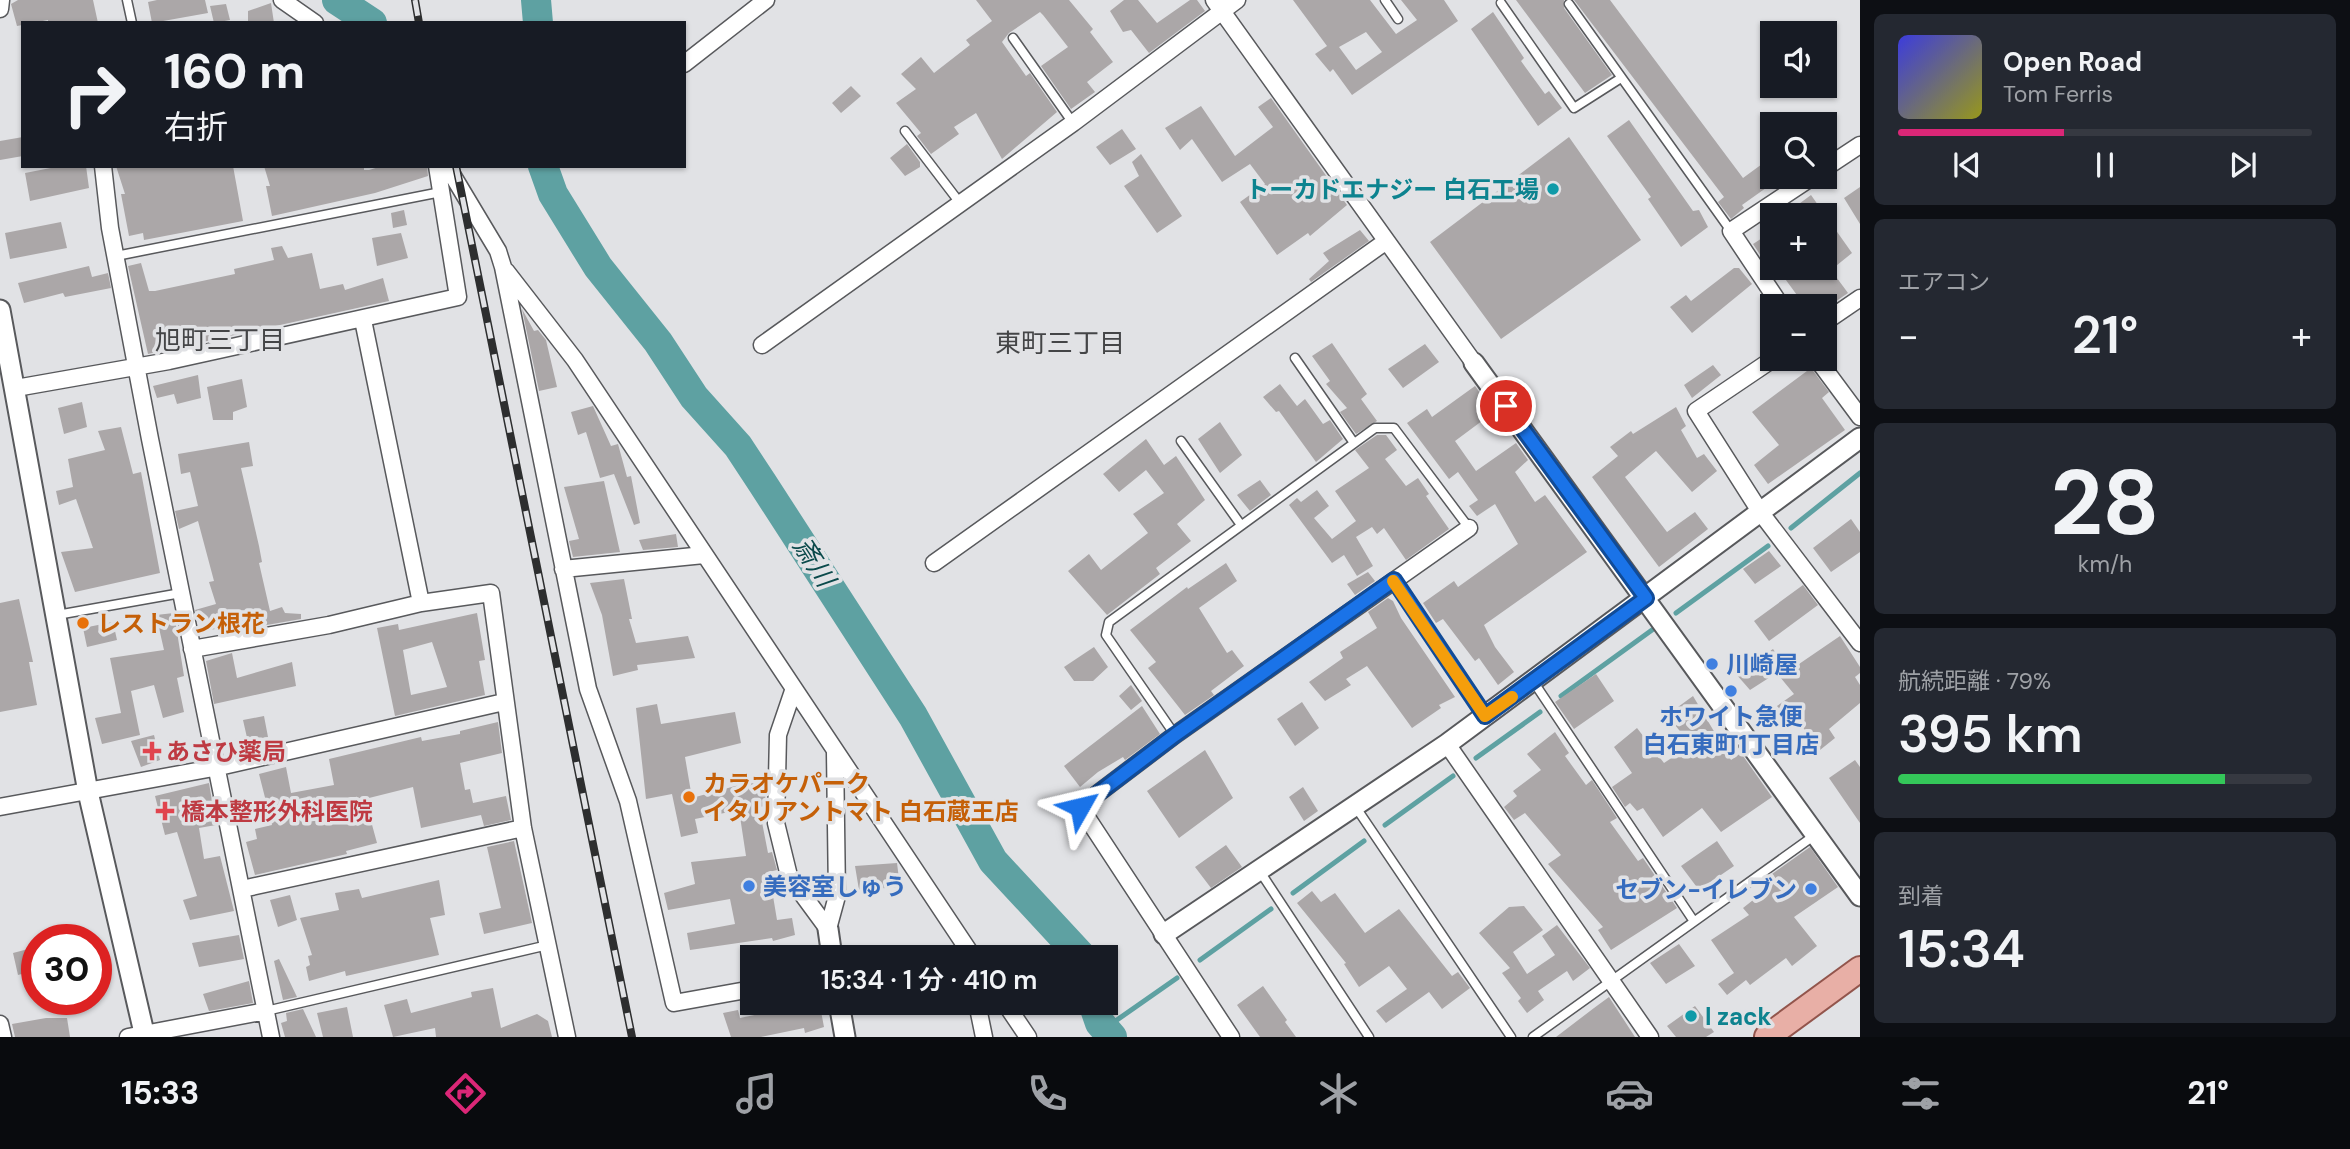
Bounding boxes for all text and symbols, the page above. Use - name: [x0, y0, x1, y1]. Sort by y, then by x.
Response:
- map controls: [1760, 21, 1837, 371]
- button: sound: [1760, 21, 1837, 98]
- text: 160 m: [164, 39, 305, 103]
- text: Open Road: [2003, 45, 2142, 79]
- icon: right: [49, 49, 140, 140]
- text: Tom Ferris: [2003, 79, 2113, 109]
- text: 右折: [164, 106, 228, 148]
- button: search: [1760, 112, 1837, 189]
- icon: previous: [1948, 146, 1986, 184]
- icon: pause: [2086, 146, 2124, 184]
- icon: next: [2224, 146, 2262, 184]
- place label: トーカドエナジー 白石工場: [1245, 174, 1539, 205]
- marker: トーカドエナジー 白石工場: [1545, 181, 1561, 197]
- button: +: [1760, 203, 1837, 280]
- text: エアコン: [1898, 267, 1990, 297]
- button: −: [1760, 294, 1837, 371]
- text: 21°: [2072, 301, 2138, 369]
- text: −: [1898, 311, 1919, 361]
- text: +: [2291, 311, 2312, 361]
- district label: 旭町三丁目: [155, 323, 285, 357]
- district label: 東町三丁目: [995, 326, 1125, 360]
- pin: [1476, 376, 1536, 436]
- icon: arrive: [1487, 387, 1525, 425]
- text: 28: [2050, 444, 2160, 562]
- water label: 斎川: [786, 531, 844, 596]
- text: km/h: [2078, 549, 2132, 579]
- place label: レストラン根花: [97, 608, 265, 639]
- marker: レストラン根花: [75, 615, 91, 631]
- place label: 川崎屋: [1726, 649, 1798, 680]
- marker: 川崎屋: [1704, 656, 1720, 672]
- text: 航続距離 · 79%: [1898, 666, 2051, 696]
- marker: ホワイト急便 白石東町1丁目店: [1723, 683, 1739, 699]
- text: 395 km: [1898, 700, 2083, 768]
- place label: ホワイト急便 白石東町1丁目店: [1643, 701, 1819, 760]
- place label: あさひ薬局: [166, 736, 286, 767]
- marker: あさひ薬局: [144, 743, 160, 759]
- place label: カラオケパーク イタリアントマト 白石蔵王店: [703, 768, 1019, 827]
- position arrow: [1043, 770, 1117, 844]
- marker: カラオケパーク イタリアントマト 白石蔵王店: [681, 789, 697, 805]
- place label: 橋本整形外科医院: [181, 796, 373, 827]
- marker: 橋本整形外科医院: [155, 801, 175, 821]
- place label: 美容室しゅう: [763, 871, 907, 902]
- place label: セブン-イレブン: [1615, 874, 1797, 905]
- marker: 美容室しゅう: [741, 878, 757, 894]
- marker: セブン-イレブン: [1803, 881, 1819, 897]
- text: 到着: [1898, 881, 1944, 911]
- text: 15:34: [1898, 915, 2025, 983]
- speed limit sign: 30: [21, 924, 112, 1015]
- text: 15:34 · 1 分 · 410 m: [821, 963, 1037, 997]
- place label: I zack: [1705, 1001, 1772, 1032]
- marker: I zack: [1683, 1008, 1699, 1024]
- icon: directions: [441, 1069, 490, 1118]
- icon: music: [732, 1069, 781, 1118]
- icon: phone: [1023, 1069, 1072, 1118]
- icon: climate: [1314, 1069, 1363, 1118]
- icon: car: [1605, 1069, 1654, 1118]
- icon: filters: [1896, 1069, 1945, 1118]
- text: 15:33: [121, 1072, 199, 1114]
- text: 21°: [2187, 1072, 2229, 1114]

